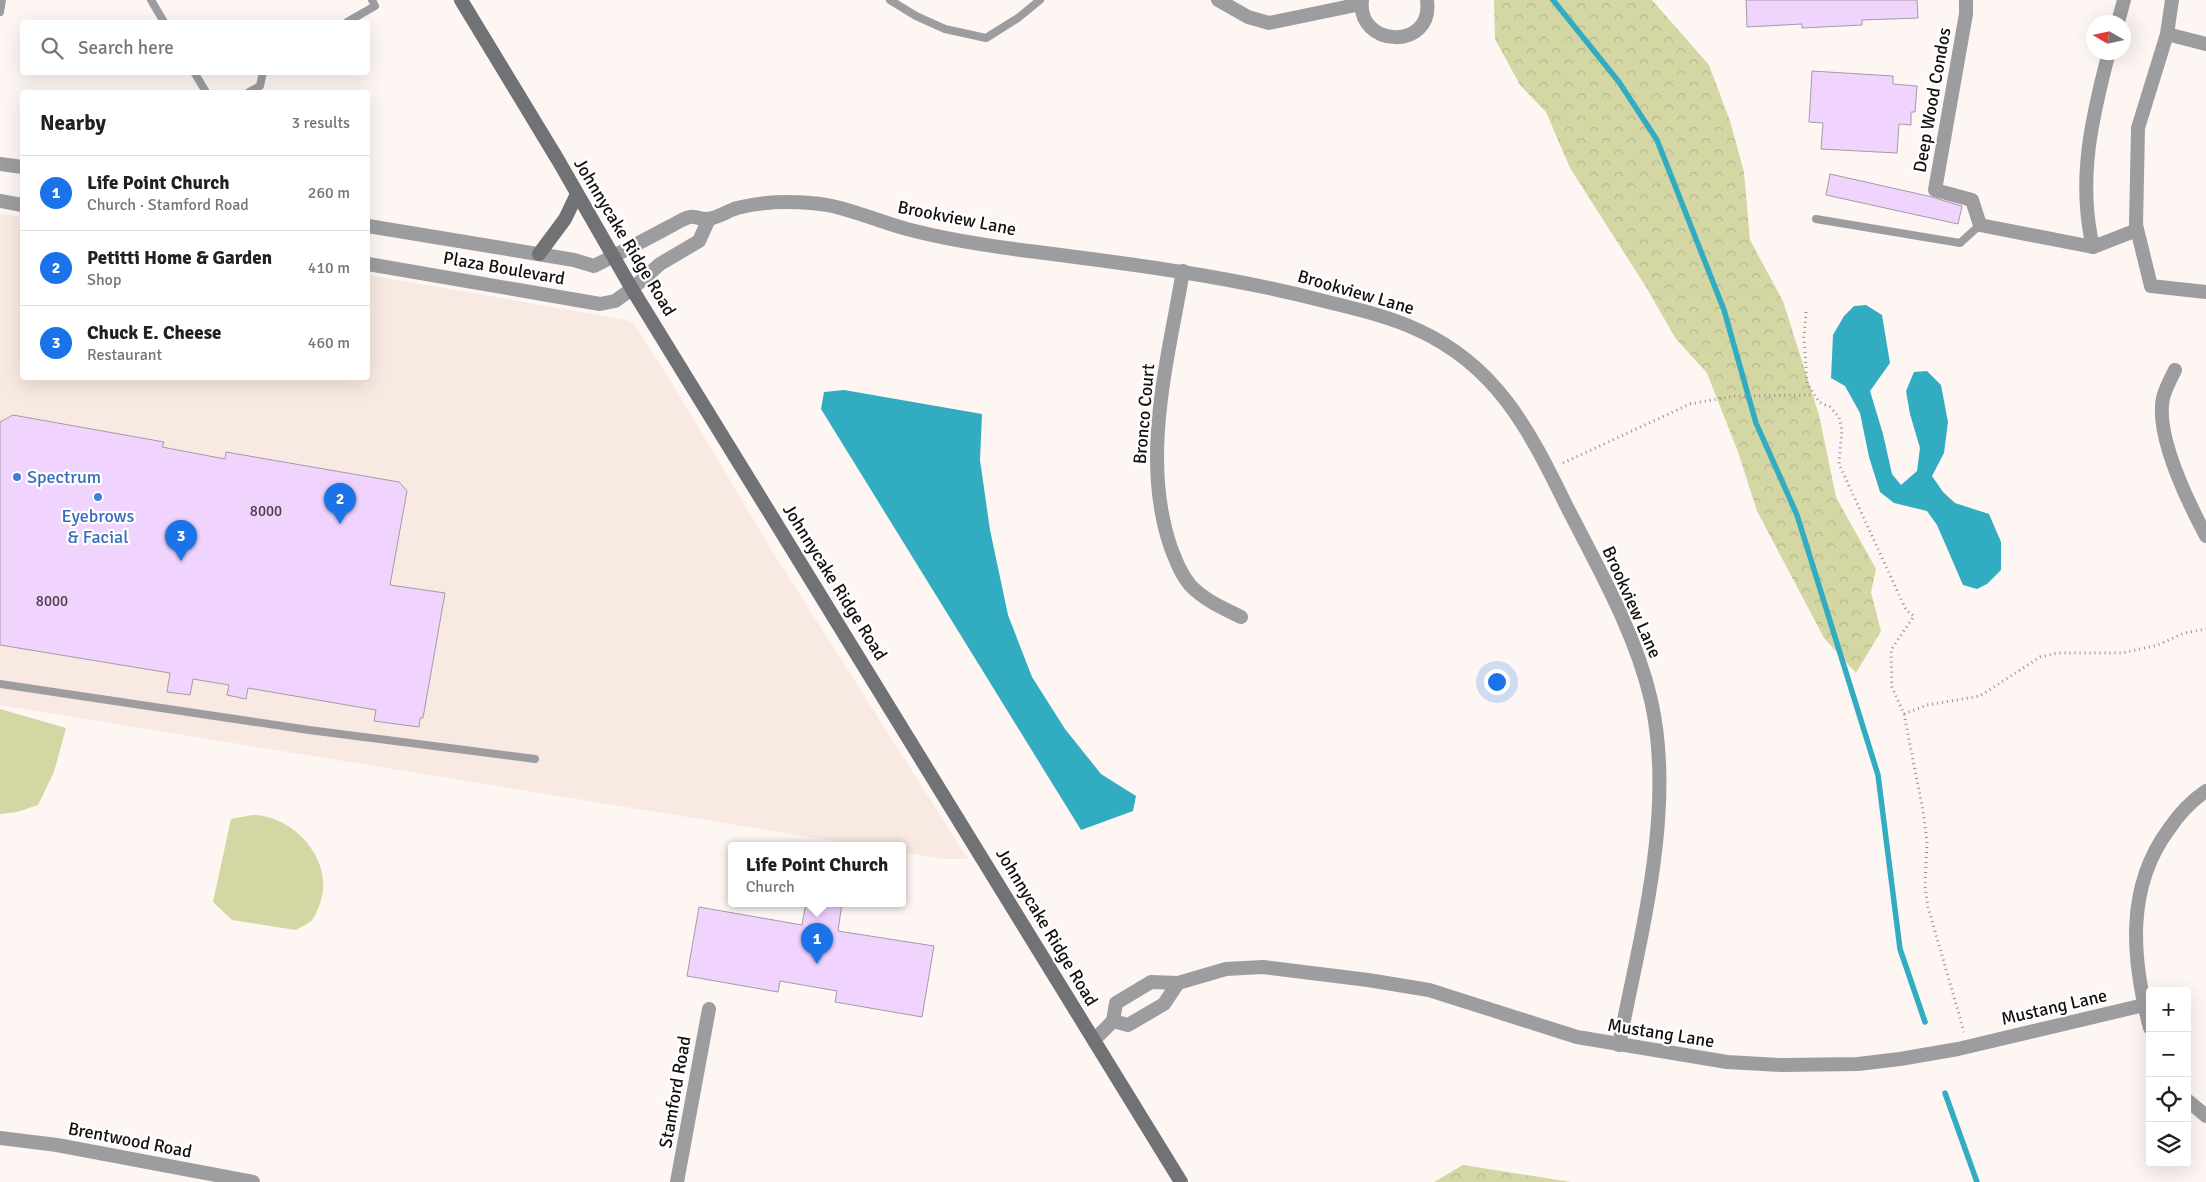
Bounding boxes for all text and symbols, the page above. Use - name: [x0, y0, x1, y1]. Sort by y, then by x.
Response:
- north arrow: [2086, 15, 2131, 60]
- search box: [20, 20, 370, 75]
- street label: Deep Wood Condos: [1908, 26, 1956, 174]
- icon: search: [38, 34, 66, 62]
- text: Search here: [78, 36, 174, 60]
- text: Nearby: [40, 110, 106, 136]
- text: 3 results: [291, 113, 350, 133]
- street label: Johnnycake Ridge Road: [569, 154, 681, 320]
- text: Life Point Church: [87, 171, 230, 195]
- text: 1: [52, 183, 60, 203]
- text: 260 m: [308, 183, 350, 203]
- text: Church · Stamford Road: [87, 195, 249, 215]
- street label: Brookview Lane: [896, 196, 1018, 240]
- text: Petitti Home & Garden: [87, 246, 272, 270]
- street label: Plaza Boulevard: [441, 246, 567, 290]
- text: 2: [52, 258, 60, 278]
- text: 410 m: [308, 258, 350, 278]
- street label: Brookview Lane: [1295, 265, 1417, 319]
- text: Shop: [87, 270, 121, 290]
- text: Chuck E. Cheese: [87, 321, 222, 345]
- text: 3: [52, 333, 60, 353]
- text: 460 m: [308, 333, 350, 353]
- text: Restaurant: [87, 345, 162, 365]
- street label: Bronco Court: [1129, 363, 1159, 465]
- place label: Spectrum: [27, 466, 101, 488]
- marker: Spectrum: [11, 471, 23, 483]
- pin: 2: [324, 483, 356, 524]
- marker: Eyebrows & Facial: [92, 491, 104, 503]
- street label: Johnnycake Ridge Road: [778, 500, 892, 664]
- house number: 8000: [250, 502, 282, 520]
- place label: Eyebrows & Facial: [62, 505, 135, 548]
- pin: 3: [165, 520, 197, 561]
- street label: Brookview Lane: [1597, 543, 1667, 661]
- house number: 8000: [36, 592, 68, 610]
- your location: [1484, 669, 1510, 695]
- popup: [728, 842, 906, 907]
- street label: Johnnycake Ridge Road: [991, 844, 1103, 1010]
- text: Life Point Church: [746, 853, 888, 877]
- text: Church: [746, 877, 795, 897]
- pin: 1: [801, 923, 833, 964]
- street label: Mustang Lane: [1999, 984, 2109, 1030]
- map controls: [2146, 987, 2191, 1167]
- button: +: [2146, 987, 2191, 1032]
- street label: Mustang Lane: [1606, 1014, 1716, 1052]
- button: −: [2146, 1032, 2191, 1077]
- street label: Stamford Road: [654, 1034, 696, 1150]
- button: locate: [2146, 1077, 2191, 1122]
- street label: Brentwood Road: [66, 1117, 194, 1163]
- button: layers: [2146, 1122, 2191, 1167]

